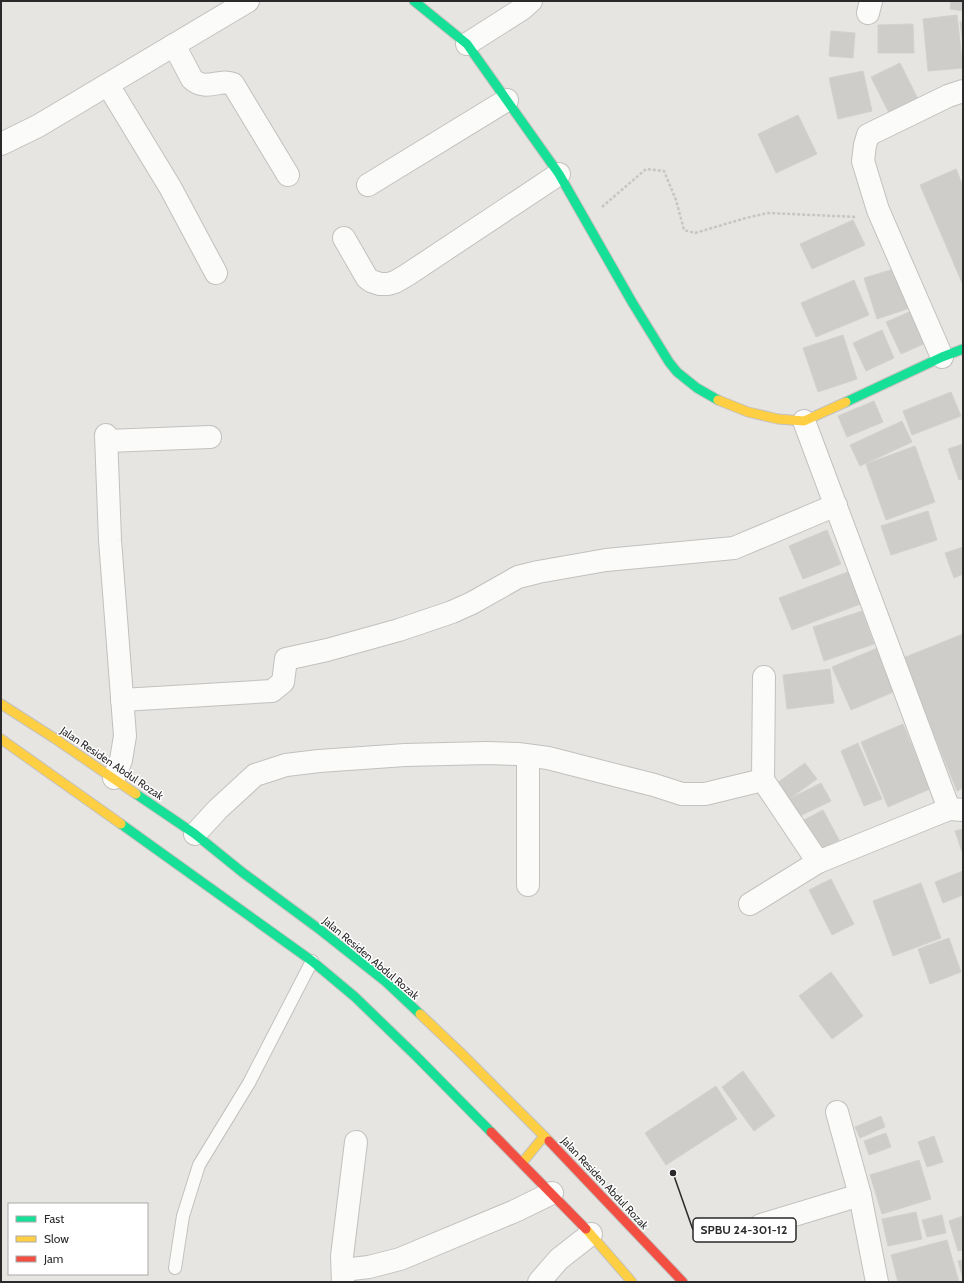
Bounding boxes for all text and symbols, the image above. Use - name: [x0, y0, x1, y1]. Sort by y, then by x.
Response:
- street label: Jalan Residen Abdul Rozak: [57, 723, 166, 803]
- street label: Jalan Residen Abdul Rozak: [319, 913, 422, 1002]
- street label: Jalan Residen Abdul Rozak: [558, 1133, 652, 1232]
- legend: [8, 1203, 148, 1275]
- text: Fast: [44, 1211, 64, 1226]
- callout: SPBU 24-301-12: [693, 1218, 796, 1242]
- text: SPBU 24-301-12: [701, 1222, 787, 1237]
- text: Slow: [44, 1231, 69, 1246]
- text: Jam: [43, 1251, 63, 1266]

